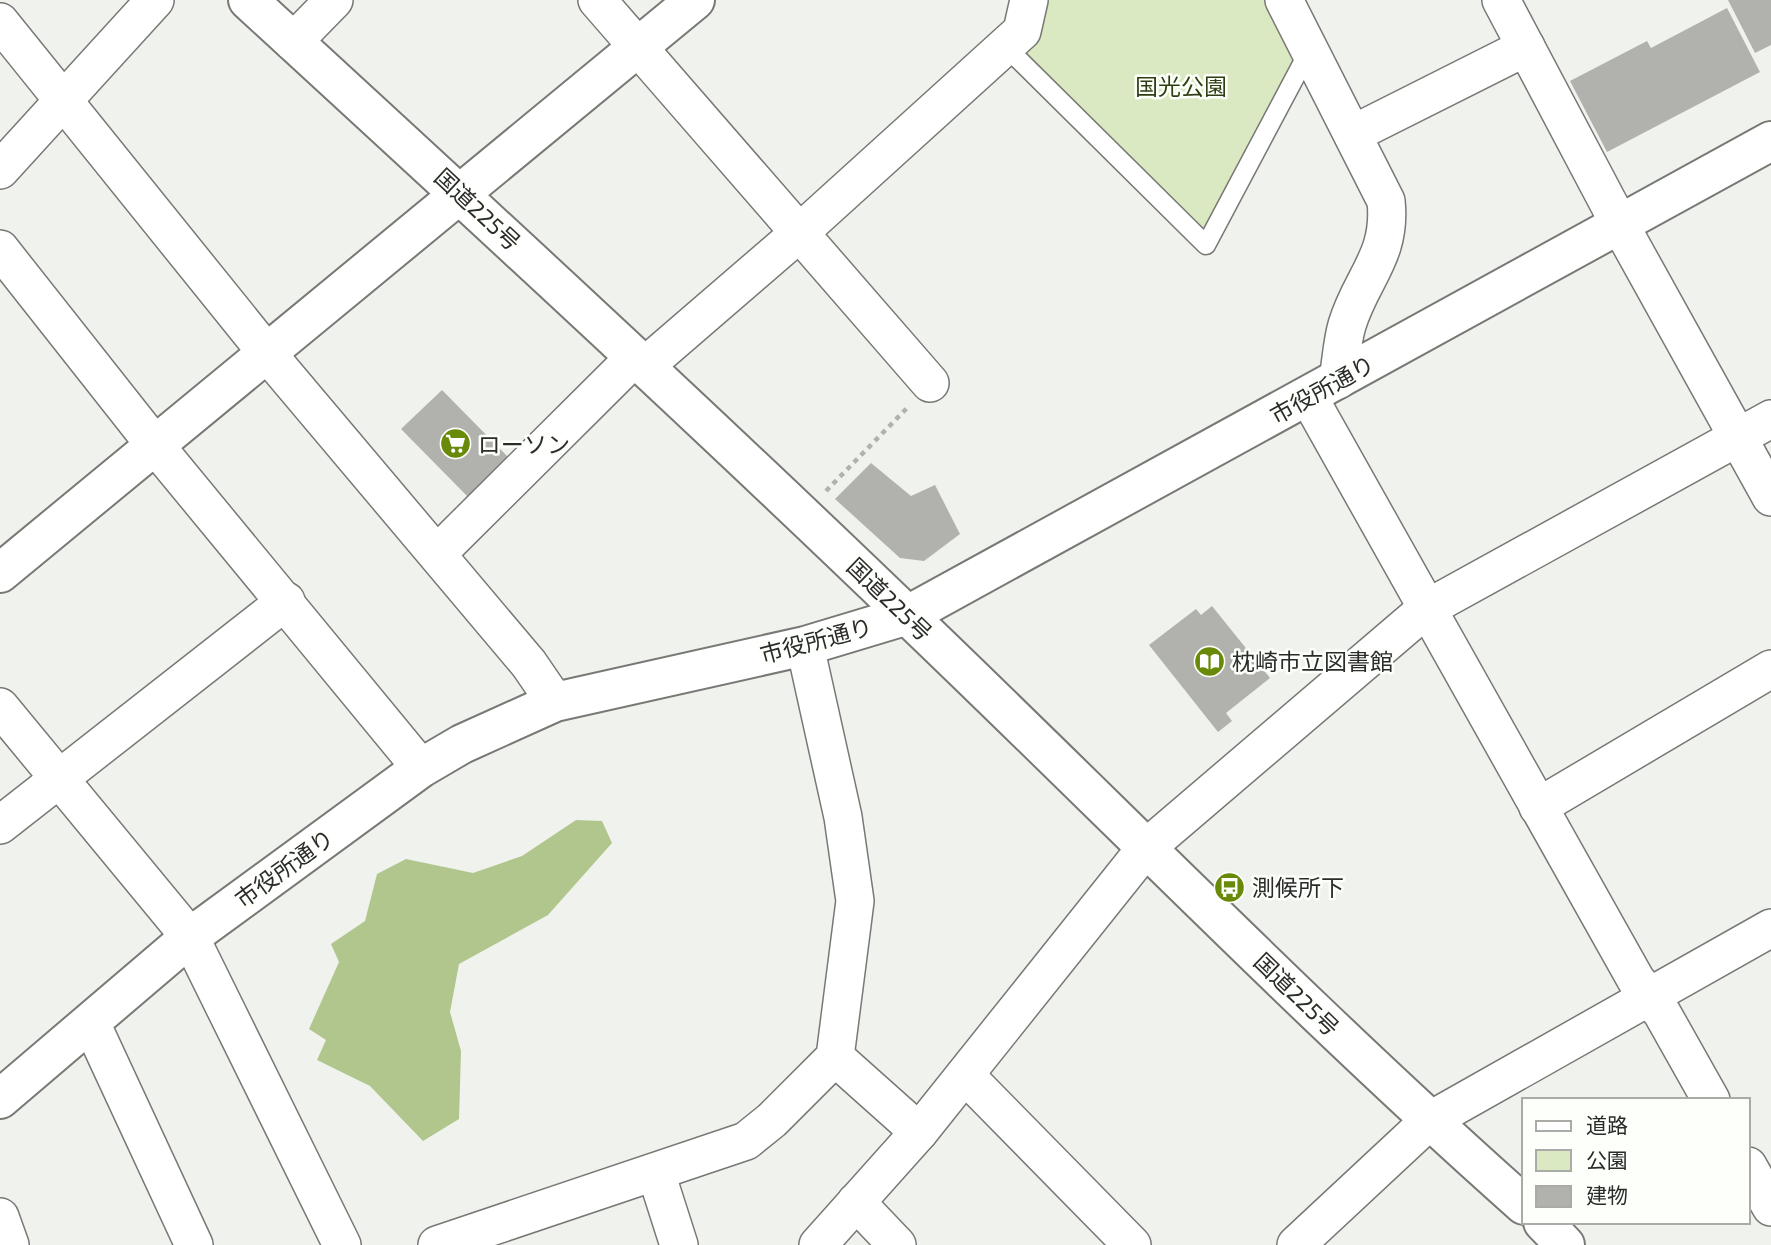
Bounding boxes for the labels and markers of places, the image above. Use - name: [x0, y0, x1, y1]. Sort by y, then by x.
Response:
- supermarket icon: ローソン: [438, 427, 472, 461]
- place label: ローソン: [478, 430, 570, 458]
- library icon: 枕崎市立図書館: [1192, 644, 1226, 678]
- place label: 枕崎市立図書館: [1232, 647, 1393, 675]
- bus stop icon: 測候所下: [1212, 870, 1246, 904]
- place label: 測候所下: [1252, 873, 1344, 901]

